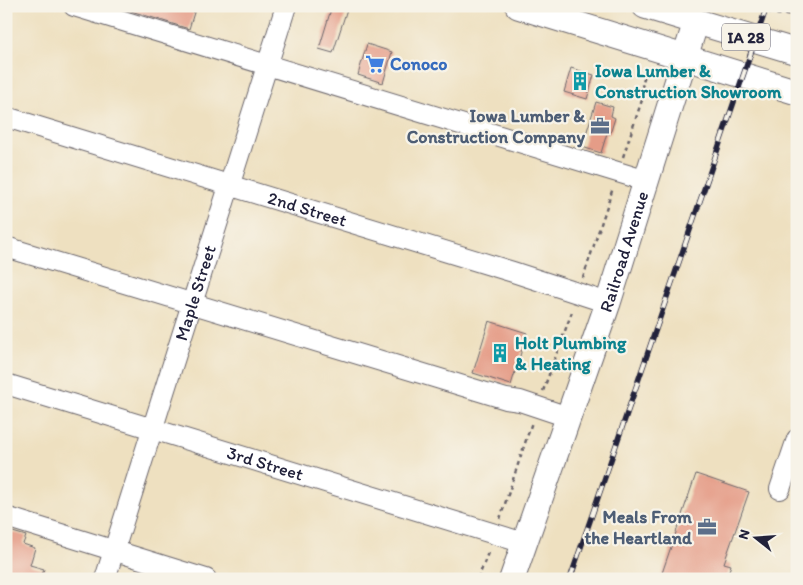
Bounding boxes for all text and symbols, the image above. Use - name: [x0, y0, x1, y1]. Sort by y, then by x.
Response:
- road number: IA 28: [722, 24, 770, 51]
- supermarket icon: Conoco: [364, 53, 386, 75]
- place label: Conoco: [390, 53, 447, 75]
- place label: Iowa Lumber & Construction Showroom: [595, 60, 782, 103]
- building icon: Iowa Lumber & Construction Showroom: [569, 70, 591, 92]
- place label: Iowa Lumber & Construction Company: [407, 105, 586, 148]
- office icon: Iowa Lumber & Construction Company: [589, 115, 611, 137]
- street label: 2nd Street: [265, 187, 350, 232]
- street label: Railroad Avenue: [595, 188, 653, 315]
- street label: Maple Street: [170, 242, 221, 343]
- place label: Holt Plumbing & Heating: [515, 332, 627, 375]
- building icon: Holt Plumbing & Heating: [489, 342, 511, 364]
- street label: 3rd Street: [224, 441, 306, 486]
- place label: Meals From the Heartland: [585, 506, 693, 549]
- north arrow: [730, 512, 780, 562]
- office icon: Meals From the Heartland: [696, 516, 718, 538]
- text: N: [735, 527, 754, 541]

